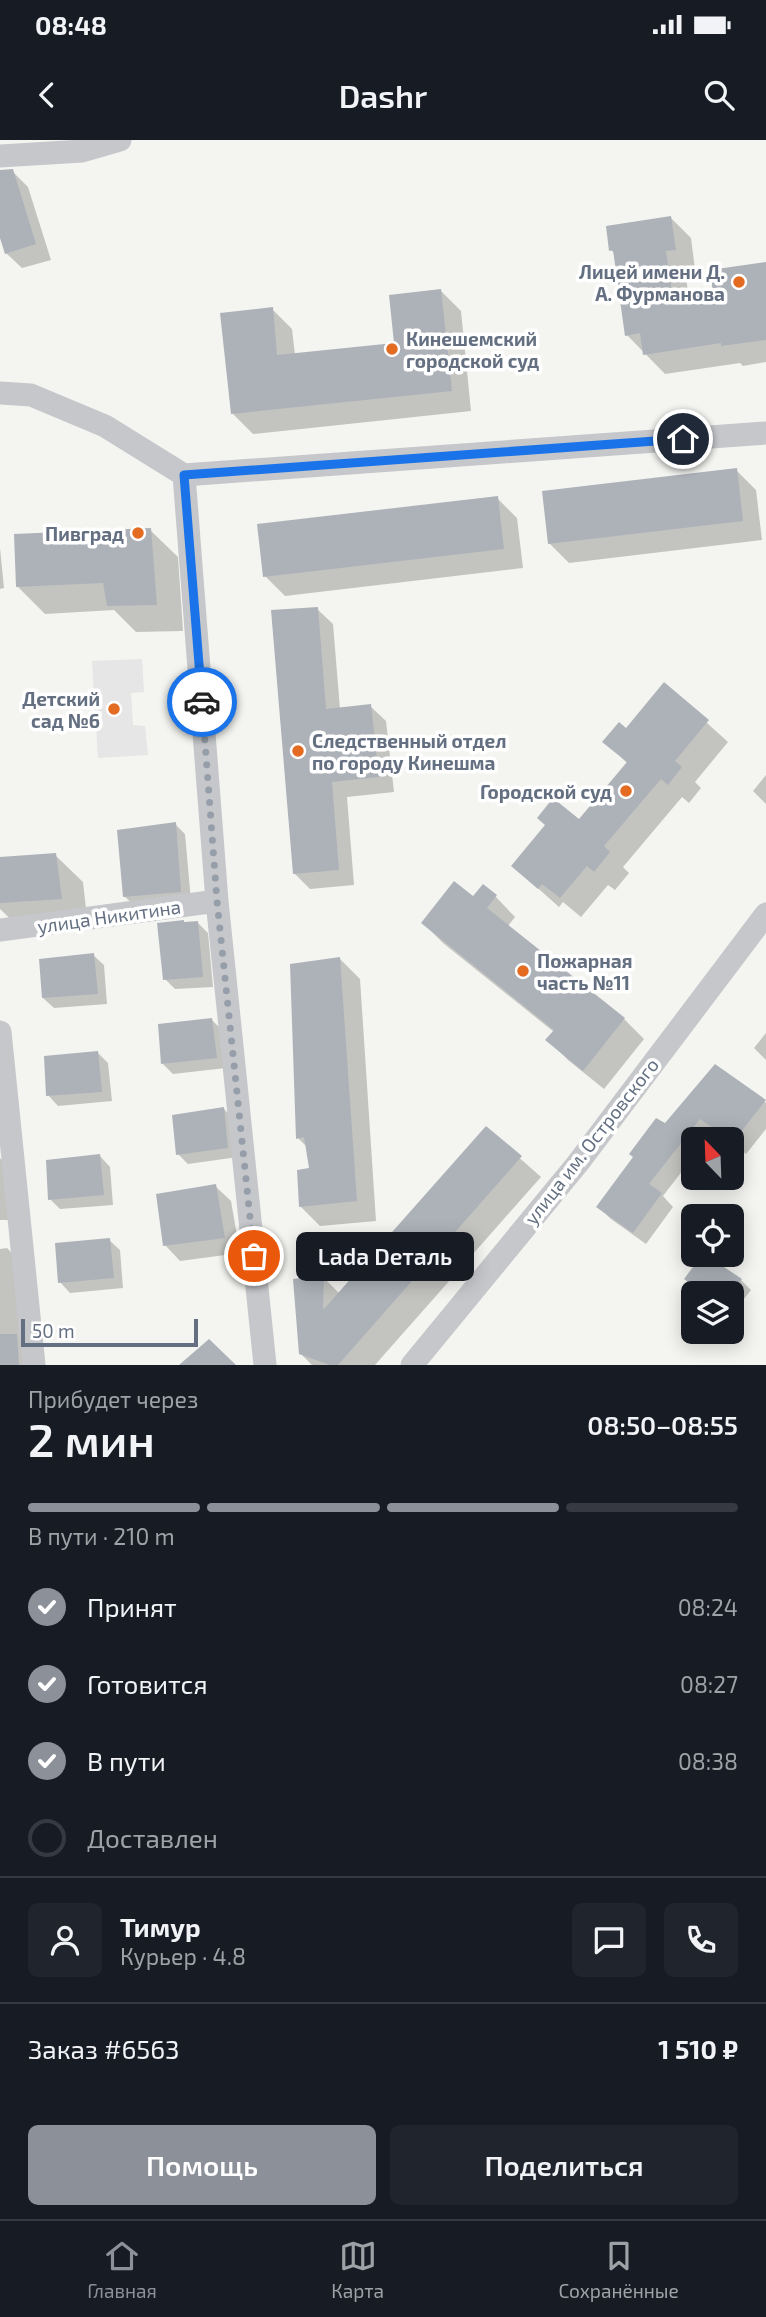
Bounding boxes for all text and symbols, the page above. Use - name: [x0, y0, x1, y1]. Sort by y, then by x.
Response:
- text: 08:48: [35, 9, 107, 40]
- icon: back: [28, 76, 66, 114]
- text: Dashr: [339, 76, 427, 114]
- icon: search: [700, 76, 738, 114]
- place label: Лицей имени Д. А. Фурманова: [579, 260, 725, 305]
- marker: Лицей имени Д. А. Фурманова: [731, 274, 747, 290]
- place label: Кинешемский городской суд: [406, 327, 539, 372]
- marker: Кинешемский городской суд: [384, 341, 400, 357]
- pin: [653, 409, 713, 469]
- icon: home: [664, 420, 702, 458]
- place label: Пивград: [45, 522, 124, 545]
- marker: Пивград: [130, 525, 146, 541]
- courier: [167, 667, 237, 737]
- icon: car: [183, 683, 221, 721]
- place label: Детский сад №6: [22, 687, 100, 732]
- marker: Детский сад №6: [106, 701, 122, 717]
- place label: Следственный отдел по городу Кинешма: [312, 729, 506, 774]
- marker: Следственный отдел по городу Кинешма: [290, 743, 306, 759]
- place label: Городской суд: [480, 780, 612, 803]
- marker: Городской суд: [618, 783, 634, 799]
- street label: улица Никитина: [36, 895, 182, 938]
- place label: Пожарная часть №11: [537, 949, 632, 994]
- marker: Пожарная часть №11: [515, 963, 531, 979]
- street label: улица им. Островского: [519, 1053, 664, 1229]
- north arrow: [681, 1127, 744, 1190]
- map controls: [681, 1127, 744, 1344]
- button: locate: [681, 1204, 744, 1267]
- pin: [224, 1226, 284, 1286]
- callout: Lada Dеталь: [296, 1232, 474, 1280]
- icon: bag: [235, 1237, 273, 1275]
- text: Lada Dеталь: [318, 1242, 452, 1270]
- button: layers: [681, 1281, 744, 1344]
- scale bar: [21, 1316, 198, 1348]
- text: 50 m: [32, 1319, 75, 1342]
- text: Прибудет через: [28, 1385, 198, 1413]
- text: 08:50–08:55: [587, 1409, 738, 1440]
- text: 2 мин: [28, 1411, 155, 1466]
- text: В пути · 210 m: [28, 1522, 175, 1550]
- icon: check: [28, 1588, 66, 1626]
- text: Принят: [87, 1591, 177, 1622]
- text: 08:24: [678, 1593, 738, 1621]
- icon: check: [28, 1665, 66, 1703]
- text: Готовится: [87, 1668, 208, 1699]
- text: 08:27: [680, 1670, 738, 1698]
- icon: check: [28, 1742, 66, 1780]
- text: В пути: [87, 1745, 166, 1776]
- text: 08:38: [678, 1747, 738, 1775]
- text: Доставлен: [87, 1822, 218, 1853]
- button: person: [28, 1903, 102, 1977]
- button: chat: [572, 1903, 646, 1977]
- button: phone: [664, 1903, 738, 1977]
- text: Тимур: [120, 1911, 201, 1942]
- text: Курьер · 4.8: [120, 1942, 246, 1970]
- text: Заказ #6563: [28, 2033, 180, 2064]
- text: 1 510 ₽: [658, 2033, 738, 2064]
- button: Помощь: [28, 2125, 376, 2205]
- button: Поделиться: [390, 2125, 738, 2205]
- tab: Главная: [87, 2237, 157, 2302]
- tab: Карта: [331, 2237, 384, 2302]
- tab: Сохранённые: [558, 2237, 679, 2302]

